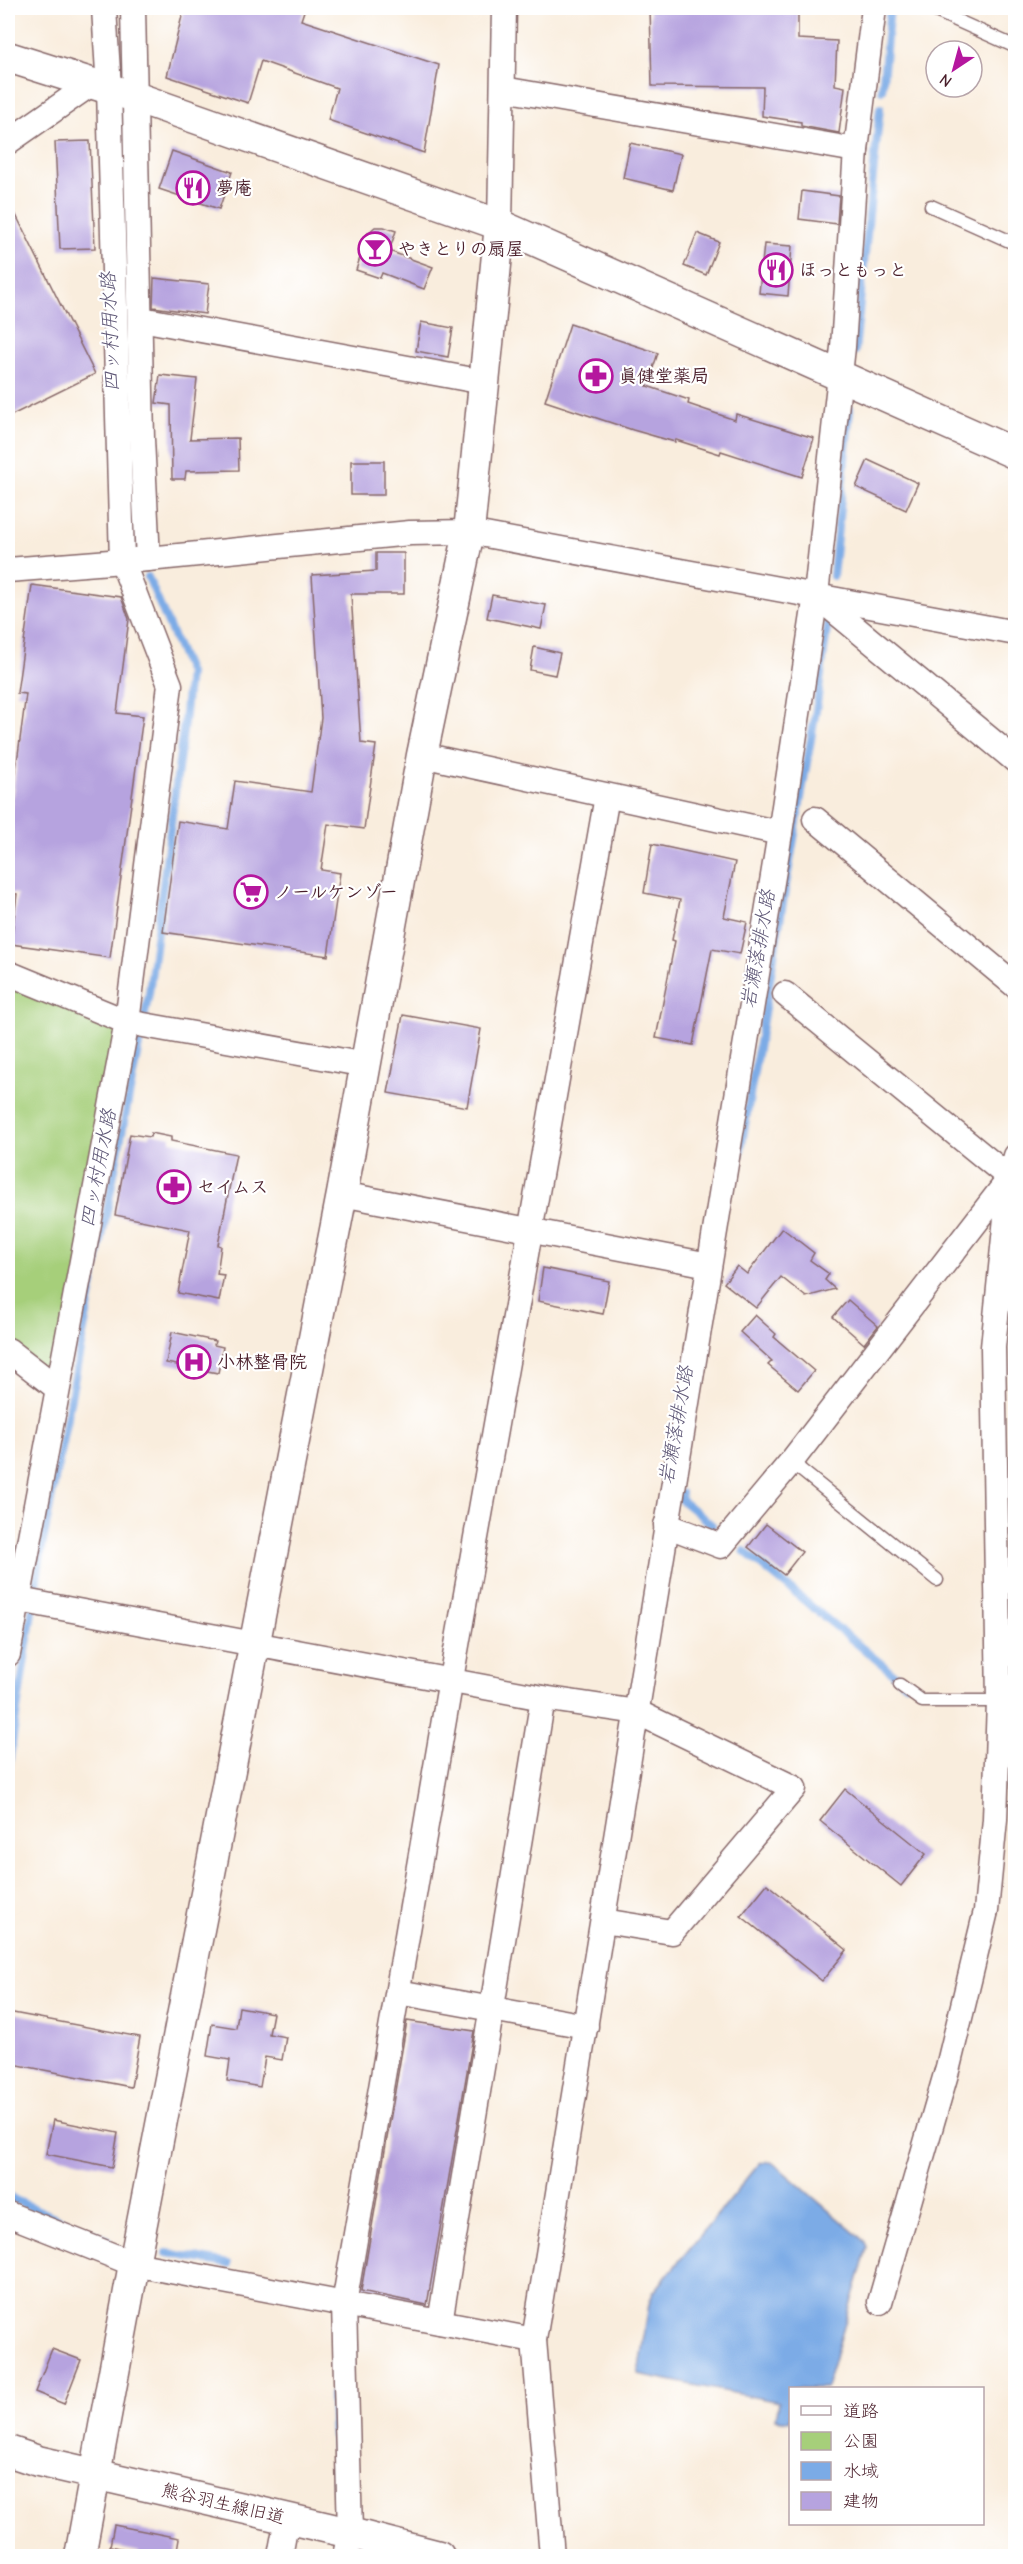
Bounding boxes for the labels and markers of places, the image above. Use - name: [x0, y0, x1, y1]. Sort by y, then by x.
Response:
- restaurant icon: 夢庵: [175, 170, 211, 206]
- place label: 夢庵: [216, 178, 252, 199]
- bar icon: やきとりの扇屋: [357, 231, 393, 267]
- place label: やきとりの扇屋: [398, 239, 524, 260]
- restaurant icon: ほっともっと: [758, 252, 794, 288]
- place label: ほっともっと: [799, 260, 907, 281]
- pharmacy icon: 眞健堂薬局: [578, 358, 614, 394]
- place label: 眞健堂薬局: [619, 366, 709, 387]
- supermarket icon: ノールケンゾー: [233, 874, 269, 910]
- place label: ノールケンゾー: [274, 882, 398, 903]
- pharmacy icon: セイムス: [156, 1169, 192, 1205]
- place label: セイムス: [197, 1177, 268, 1198]
- hospital icon: 小林整骨院: [176, 1344, 212, 1380]
- place label: 小林整骨院: [217, 1352, 307, 1373]

